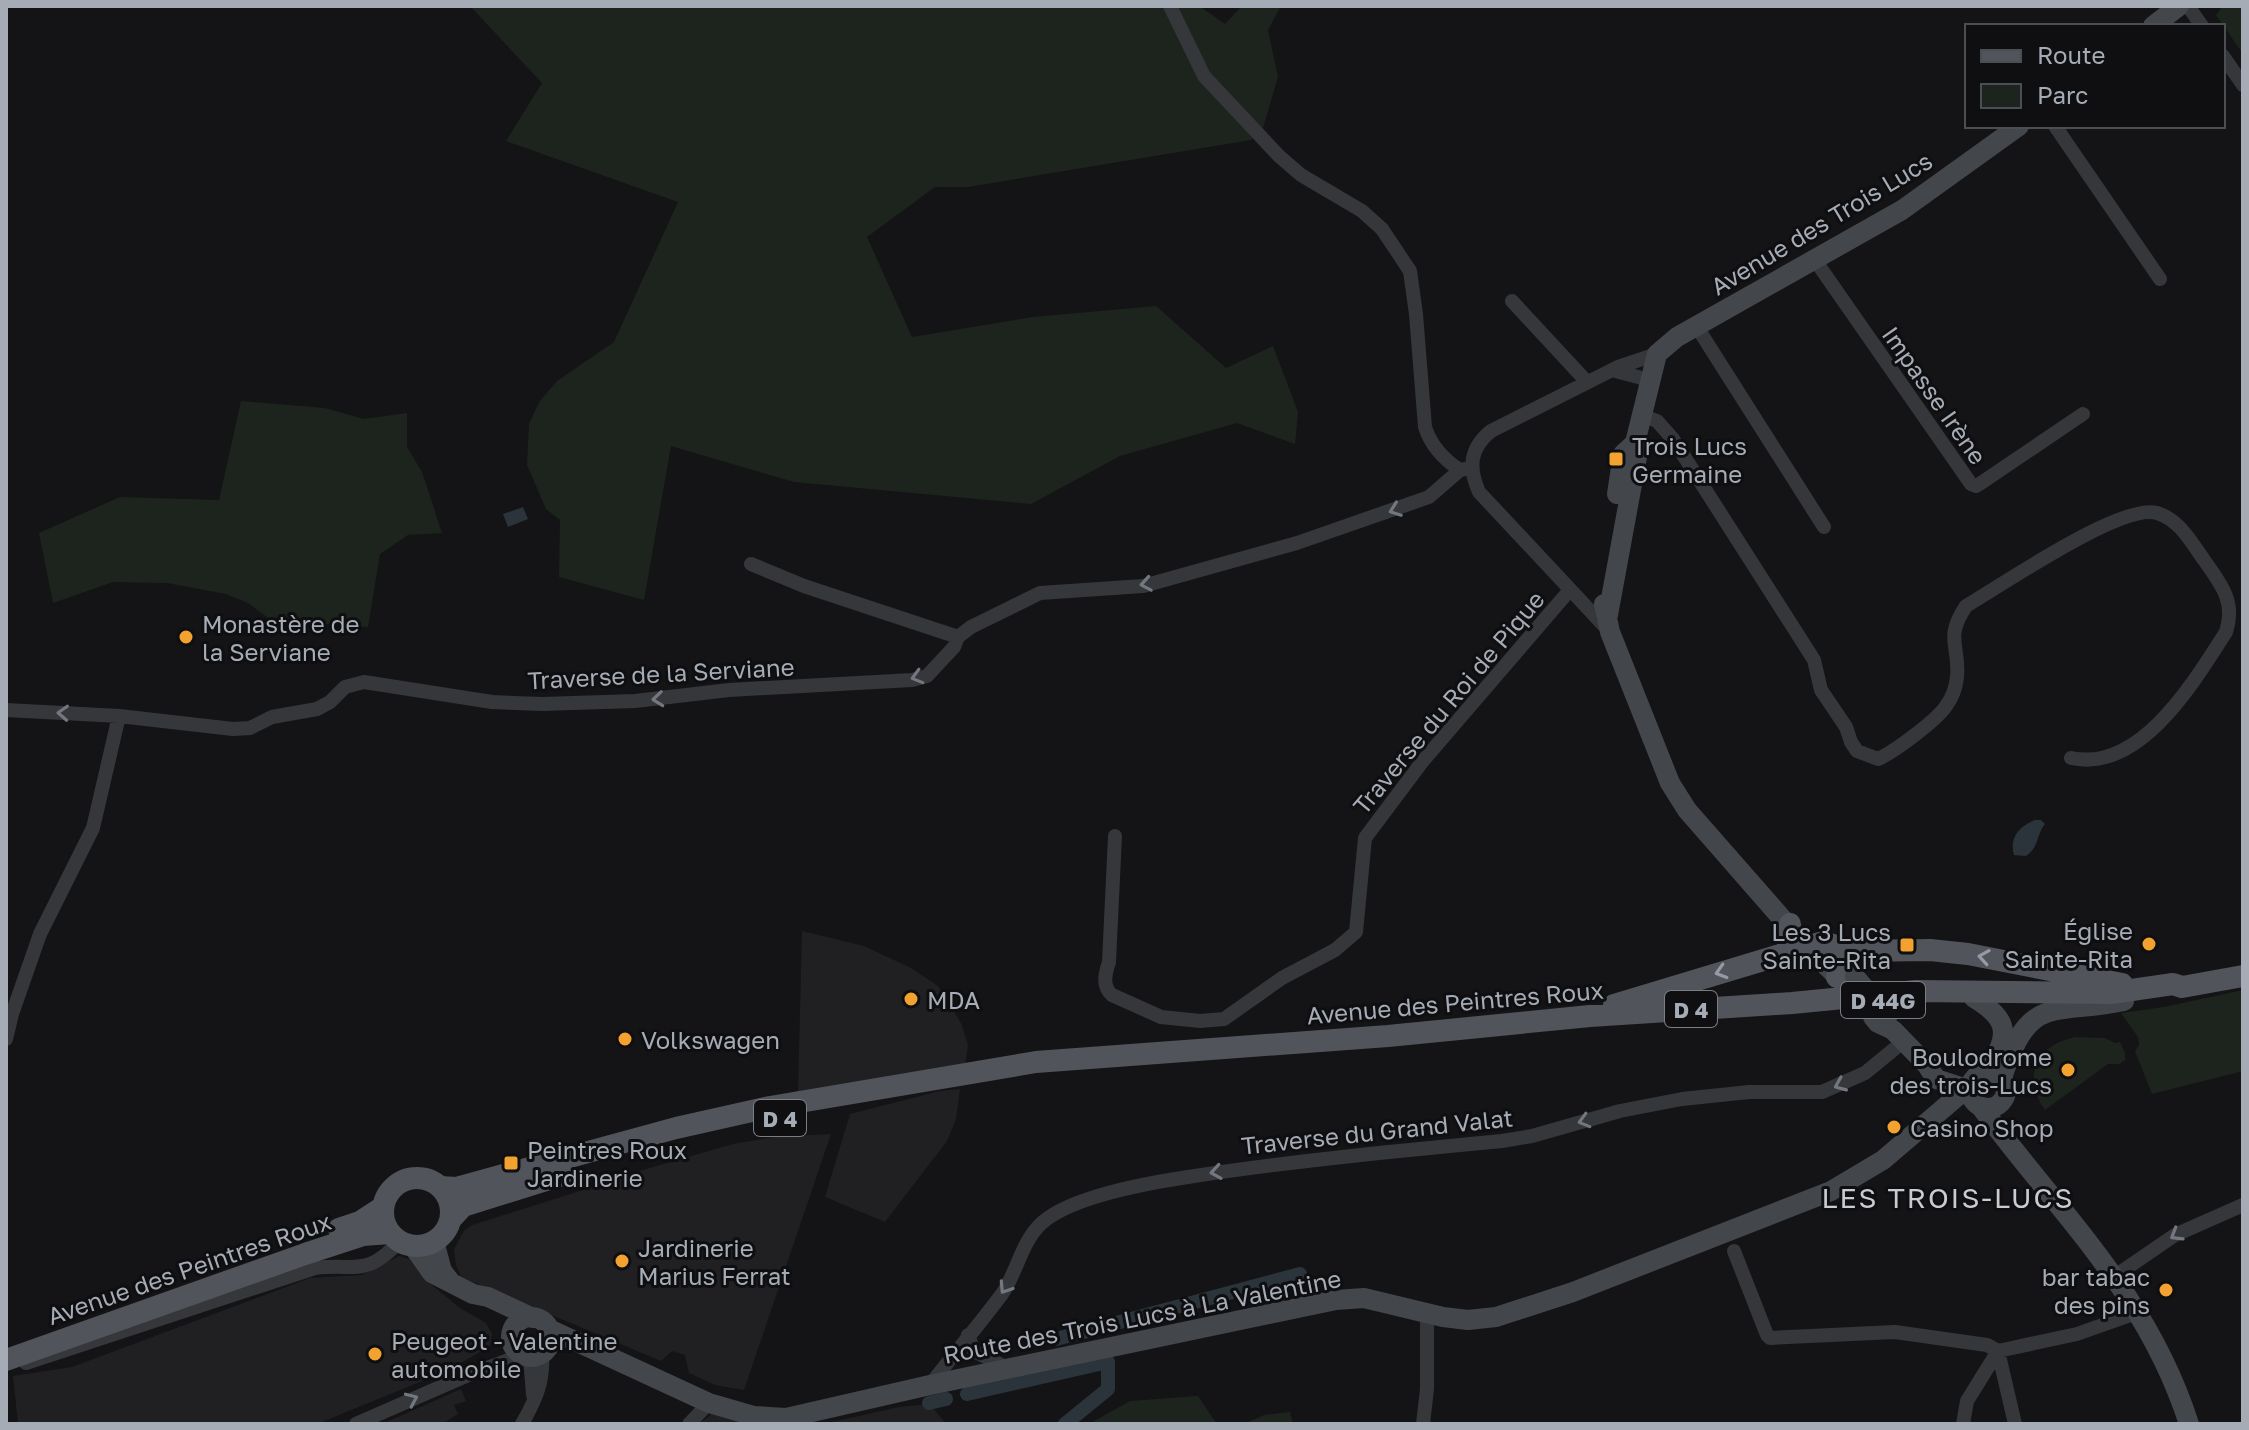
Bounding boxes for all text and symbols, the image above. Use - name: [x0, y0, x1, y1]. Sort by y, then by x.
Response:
- legend: [1965, 24, 2225, 128]
- text: Route: [2037, 40, 2106, 69]
- text: Parc: [2037, 80, 2088, 109]
- street label: Avenue des Trois Lucs: [1705, 145, 1937, 301]
- street label: Impasse Irène: [1877, 320, 1993, 470]
- place label: Trois Lucs Germaine: [1632, 431, 1747, 488]
- marker: Trois Lucs Germaine: [1607, 450, 1625, 468]
- one-way arrow: [1389, 501, 1403, 517]
- one-way arrow: [1139, 574, 1153, 591]
- street label: Traverse du Roi de Pique: [1346, 585, 1550, 819]
- place label: Monastère de la Serviane: [202, 609, 359, 666]
- marker: Monastère de la Serviane: [177, 628, 195, 646]
- street label: Traverse de la Serviane: [527, 652, 795, 694]
- one-way arrow: [911, 668, 924, 684]
- one-way arrow: [651, 690, 664, 707]
- one-way arrow: [56, 705, 69, 722]
- place label: Église Sainte-Rita: [2005, 916, 2133, 973]
- place label: Les 3 Lucs Sainte-Rita: [1763, 917, 1891, 974]
- marker: Église Sainte-Rita: [2140, 935, 2158, 953]
- marker: Les 3 Lucs Sainte-Rita: [1898, 936, 1916, 954]
- one-way arrow: [1977, 949, 1991, 966]
- one-way arrow: [1715, 963, 1728, 979]
- street label: Avenue des Peintres Roux: [1305, 975, 1605, 1029]
- road number: D 44G: [1841, 982, 1925, 1018]
- place label: MDA: [927, 985, 980, 1014]
- marker: MDA: [902, 990, 920, 1008]
- road number: D 4: [1665, 991, 1717, 1027]
- place label: Volkswagen: [641, 1025, 780, 1054]
- marker: Volkswagen: [616, 1030, 634, 1048]
- place label: Boulodrome des trois-Lucs: [1890, 1042, 2052, 1099]
- marker: Boulodrome des trois-Lucs: [2059, 1061, 2077, 1079]
- one-way arrow: [1834, 1076, 1848, 1092]
- road number: D 4: [754, 1100, 806, 1136]
- street label: Traverse du Grand Valat: [1240, 1102, 1514, 1160]
- one-way arrow: [1578, 1112, 1592, 1128]
- place label: Casino Shop: [1910, 1113, 2053, 1142]
- marker: Casino Shop: [1885, 1118, 1903, 1136]
- place label: Peintres Roux Jardinerie: [527, 1135, 687, 1192]
- marker: Peintres Roux Jardinerie: [502, 1154, 520, 1172]
- one-way arrow: [1210, 1163, 1223, 1180]
- district label: LES TROIS-LUCS: [1822, 1181, 2074, 1214]
- street label: Avenue des Peintres Roux: [43, 1206, 335, 1330]
- one-way arrow: [2170, 1225, 2185, 1241]
- place label: Jardinerie Marius Ferrat: [638, 1233, 791, 1290]
- marker: Jardinerie Marius Ferrat: [613, 1252, 631, 1270]
- place label: bar tabac des pins: [2042, 1262, 2150, 1319]
- street label: Route des Trois Lucs à La Valentine: [941, 1263, 1343, 1369]
- one-way arrow: [999, 1279, 1014, 1294]
- marker: bar tabac des pins: [2157, 1281, 2175, 1299]
- place label: Peugeot - Valentine automobile: [391, 1326, 618, 1383]
- marker: Peugeot - Valentine automobile: [366, 1345, 384, 1363]
- one-way arrow: [404, 1393, 418, 1409]

